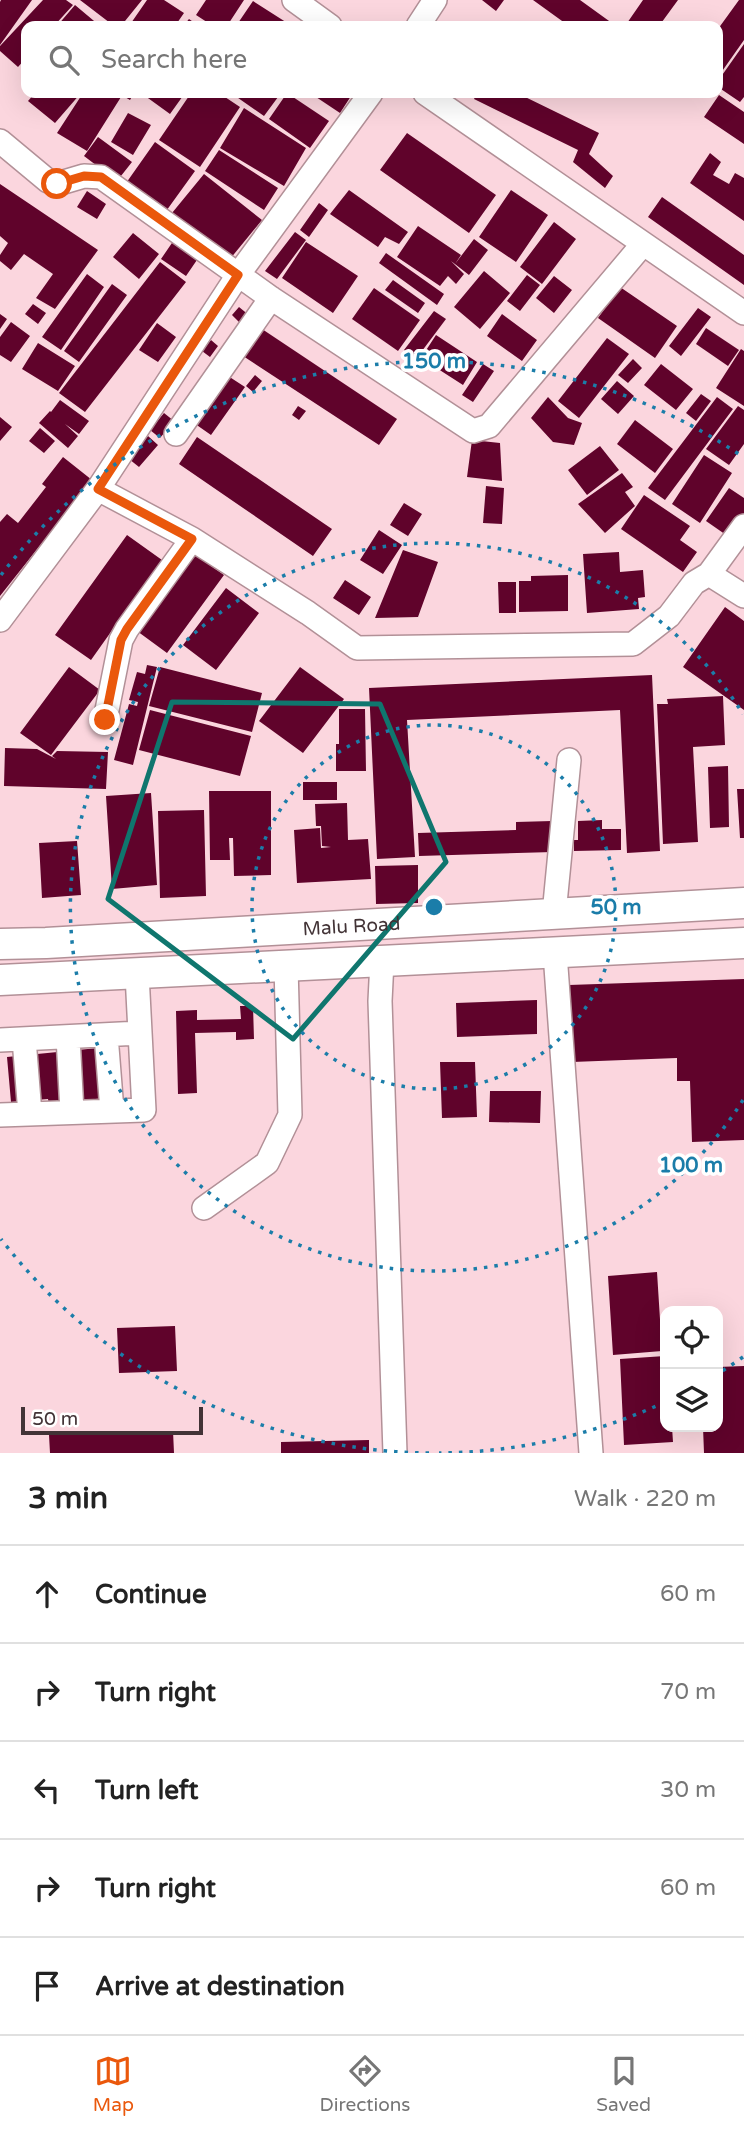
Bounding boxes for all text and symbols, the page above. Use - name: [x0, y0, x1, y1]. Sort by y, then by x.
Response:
- search box: [21, 21, 723, 98]
- icon: search: [45, 41, 83, 79]
- text: Search here: [101, 44, 247, 75]
- route start: [41, 168, 72, 199]
- text: 150 m: [402, 349, 466, 374]
- route end: [89, 704, 120, 735]
- centre of rings: [422, 895, 446, 919]
- text: 50 m: [590, 895, 642, 920]
- street label: Malu Road: [302, 913, 401, 940]
- text: 100 m: [659, 1153, 723, 1178]
- map controls: [660, 1306, 723, 1432]
- button: locate: [660, 1306, 723, 1369]
- button: layers: [660, 1369, 723, 1432]
- scale bar: [21, 1404, 203, 1436]
- text: 50 m: [32, 1408, 78, 1430]
- text: 3 min: [28, 1480, 108, 1517]
- text: Walk · 220 m: [574, 1485, 716, 1513]
- icon: ahead: [28, 1575, 66, 1613]
- text: Continue: [95, 1579, 207, 1610]
- text: 60 m: [660, 1580, 716, 1608]
- icon: right: [28, 1673, 66, 1711]
- text: Turn right: [95, 1677, 216, 1708]
- text: 70 m: [660, 1678, 716, 1706]
- icon: left: [28, 1771, 66, 1809]
- text: Turn left: [95, 1775, 198, 1806]
- text: 30 m: [660, 1776, 716, 1804]
- icon: right: [28, 1869, 66, 1907]
- text: Turn right: [95, 1873, 216, 1904]
- text: 60 m: [660, 1874, 716, 1902]
- icon: arrive: [28, 1967, 66, 2005]
- text: Arrive at destination: [95, 1971, 345, 2002]
- tab: Map: [93, 2052, 134, 2116]
- tab: Directions: [320, 2052, 411, 2116]
- tab: Saved: [596, 2052, 651, 2116]

